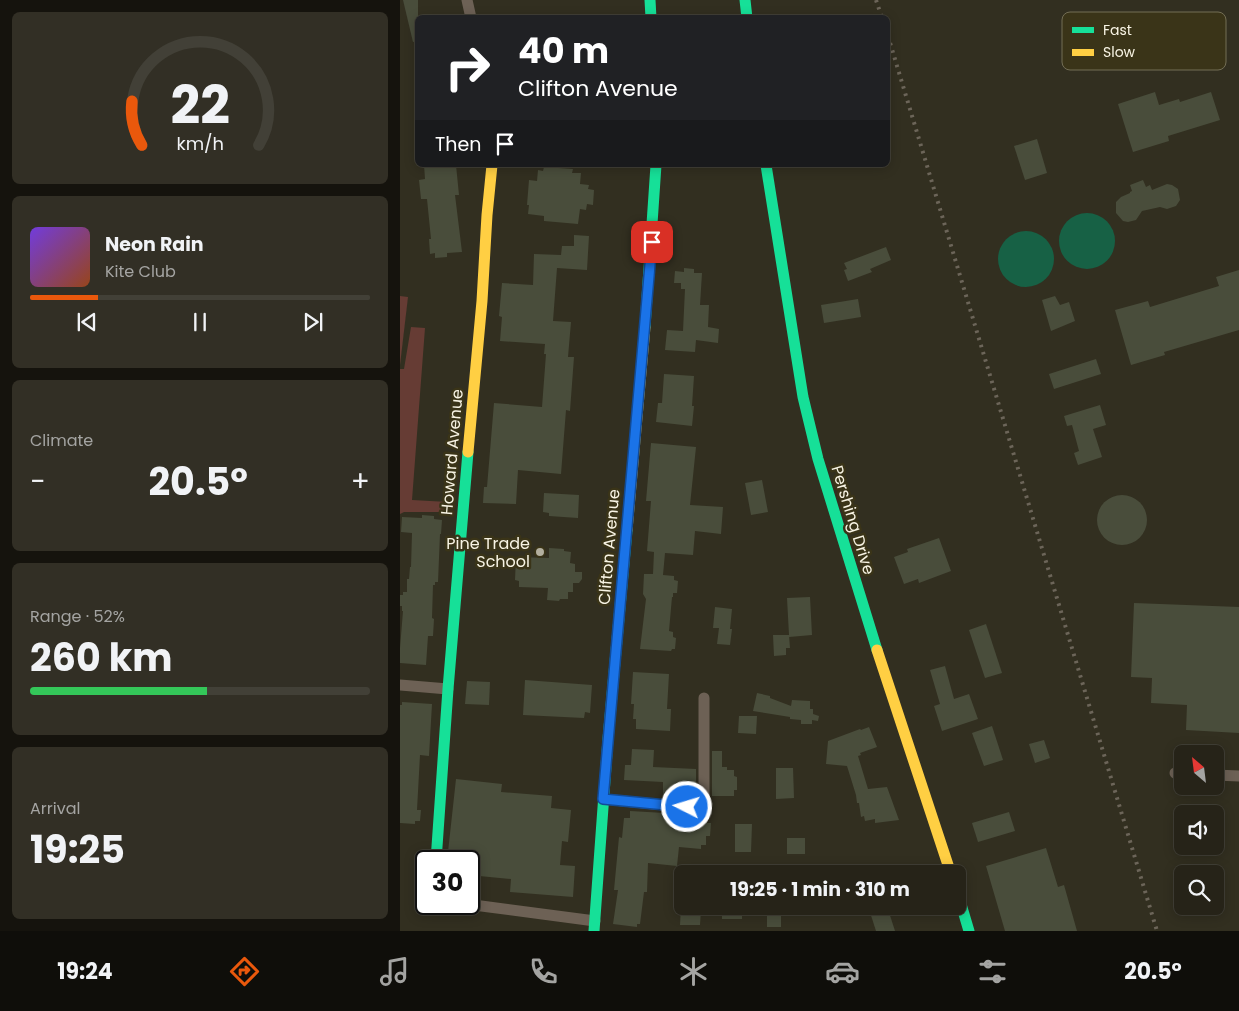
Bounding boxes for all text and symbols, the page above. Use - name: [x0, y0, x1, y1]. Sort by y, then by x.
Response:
- legend: [1062, 12, 1226, 70]
- text: Fast: [1103, 20, 1132, 40]
- text: 40 m: [518, 26, 609, 75]
- icon: right: [435, 35, 500, 100]
- text: Slow: [1103, 42, 1136, 62]
- text: 22: [170, 69, 230, 142]
- text: Clifton Avenue: [518, 73, 678, 104]
- icon: arrive: [491, 130, 519, 158]
- text: km/h: [176, 131, 224, 156]
- text: Then: [435, 131, 481, 158]
- pin: [631, 221, 673, 263]
- icon: arrive: [638, 228, 666, 256]
- text: Neon Rain: [105, 231, 204, 258]
- text: Kite Club: [105, 260, 176, 283]
- icon: previous: [73, 308, 101, 336]
- icon: pause: [186, 308, 214, 336]
- icon: next: [299, 308, 327, 336]
- street label: Howard Avenue: [435, 388, 469, 516]
- text: Climate: [30, 429, 93, 452]
- text: 20.5°: [148, 455, 248, 508]
- text: −: [30, 462, 45, 501]
- text: +: [351, 462, 370, 501]
- street label: Pershing Drive: [825, 463, 881, 578]
- street label: Clifton Avenue: [592, 488, 626, 606]
- place label: Pine Trade School: [446, 532, 530, 573]
- marker: Pine Trade School: [534, 546, 546, 558]
- text: Range · 52%: [30, 605, 125, 628]
- text: 260 km: [30, 631, 172, 684]
- north arrow: [1174, 745, 1224, 795]
- map controls: [1174, 745, 1224, 915]
- position arrow: [660, 780, 712, 832]
- text: Arrival: [30, 797, 80, 820]
- button: sound: [1174, 805, 1224, 855]
- text: 19:25: [30, 823, 125, 876]
- speed limit sign: 30: [415, 850, 480, 915]
- button: search: [1174, 865, 1224, 915]
- text: 19:25 · 1 min · 310 m: [730, 876, 910, 903]
- icon: directions: [227, 954, 262, 989]
- icon: music: [377, 954, 412, 989]
- icon: phone: [526, 954, 561, 989]
- icon: climate: [676, 954, 711, 989]
- icon: car: [825, 954, 860, 989]
- icon: filters: [975, 954, 1010, 989]
- text: 19:24: [57, 956, 113, 987]
- text: 20.5°: [1124, 956, 1182, 987]

